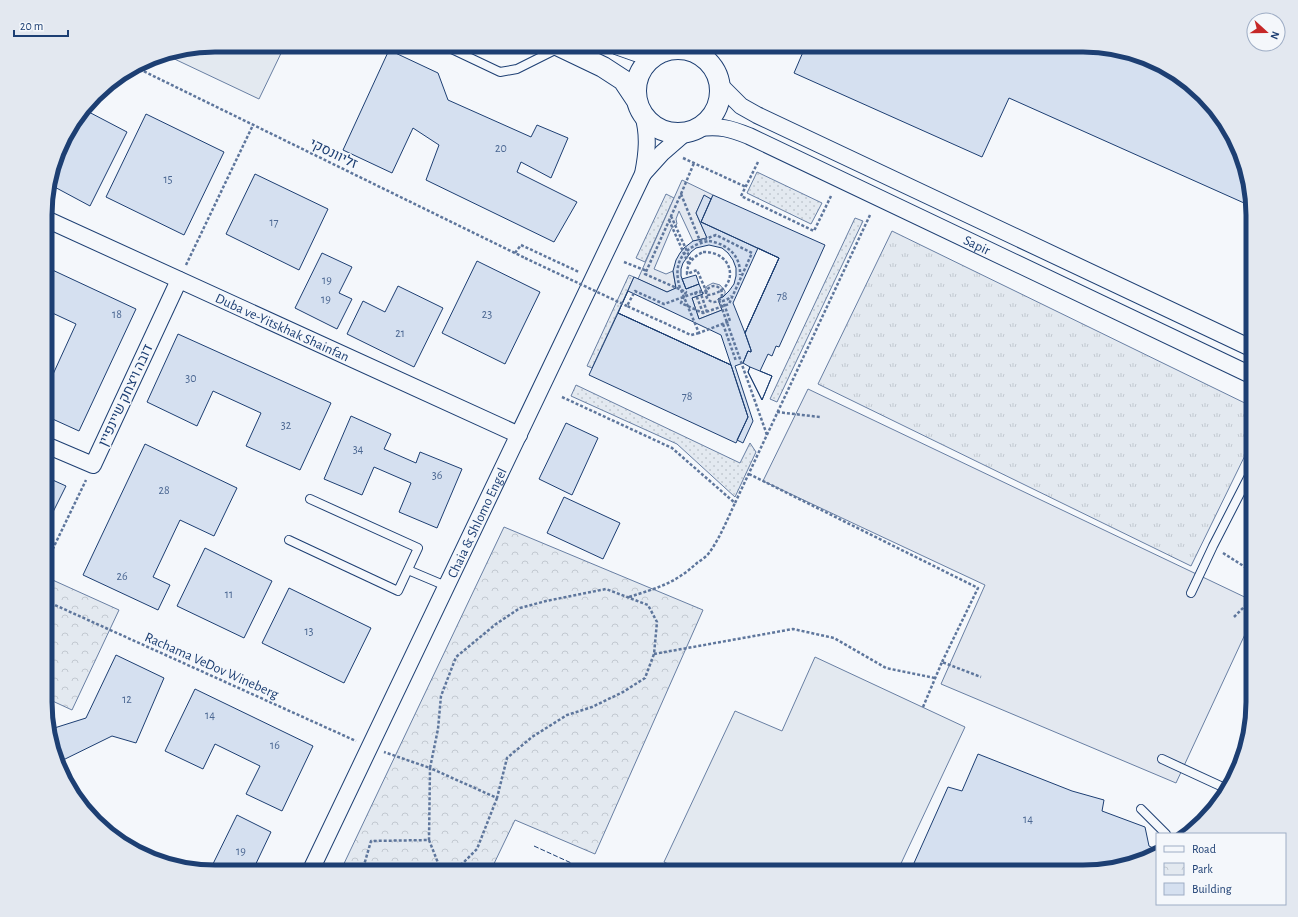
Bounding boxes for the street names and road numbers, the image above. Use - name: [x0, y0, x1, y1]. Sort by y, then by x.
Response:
- street label: זליוונסקי: [307, 136, 360, 172]
- street label: Sapir: [961, 233, 993, 258]
- street label: Duba ve-Yitskhak Shainfan: [213, 291, 351, 364]
- street label: דובה ויצחק שיינפיין: [96, 342, 156, 449]
- street label: Chaia & Shlomo Engel: [445, 466, 510, 580]
- street label: Rachama VeDov Wineberg: [143, 630, 281, 702]

